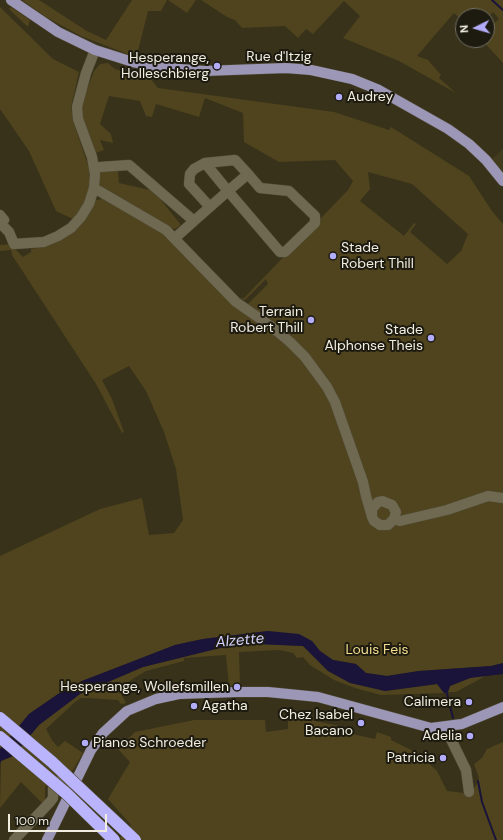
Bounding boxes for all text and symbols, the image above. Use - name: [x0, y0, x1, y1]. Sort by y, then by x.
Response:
- north arrow: [455, 8, 495, 48]
- text: N: [457, 24, 471, 34]
- street label: Rue d'Itzig: [246, 49, 312, 65]
- place label: Hesperange, Holleschbierg: [121, 50, 209, 82]
- marker: Hesperange, Holleschbierg: [212, 61, 222, 71]
- place label: Audrey: [347, 89, 393, 105]
- marker: Audrey: [334, 92, 344, 102]
- place label: Stade Robert Thill: [341, 240, 414, 272]
- marker: Stade Robert Thill: [328, 251, 338, 261]
- place label: Terrain Robert Thill: [230, 304, 303, 336]
- marker: Terrain Robert Thill: [306, 315, 316, 325]
- place label: Stade Alphonse Theis: [324, 322, 423, 354]
- marker: Stade Alphonse Theis: [426, 333, 436, 343]
- water label: Alzette: [215, 630, 265, 652]
- park label: Louis Feis: [345, 642, 409, 658]
- place label: Hesperange, Wollefsmillen: [60, 679, 229, 695]
- marker: Hesperange, Wollefsmillen: [232, 682, 242, 692]
- place label: Calimera: [404, 694, 461, 710]
- marker: Calimera: [464, 697, 474, 707]
- place label: Agatha: [202, 698, 248, 714]
- marker: Agatha: [189, 701, 199, 711]
- place label: Chez Isabel Bacano: [279, 707, 353, 740]
- marker: Chez Isabel Bacano: [356, 718, 366, 728]
- place label: Adelia: [422, 728, 462, 744]
- marker: Adelia: [465, 731, 475, 741]
- place label: Pianos Schroeder: [93, 735, 206, 751]
- marker: Pianos Schroeder: [80, 738, 90, 748]
- place label: Patricia: [387, 750, 435, 766]
- marker: Patricia: [438, 753, 448, 763]
- scale bar: [10, 806, 109, 832]
- text: 100 m: [15, 813, 49, 829]

